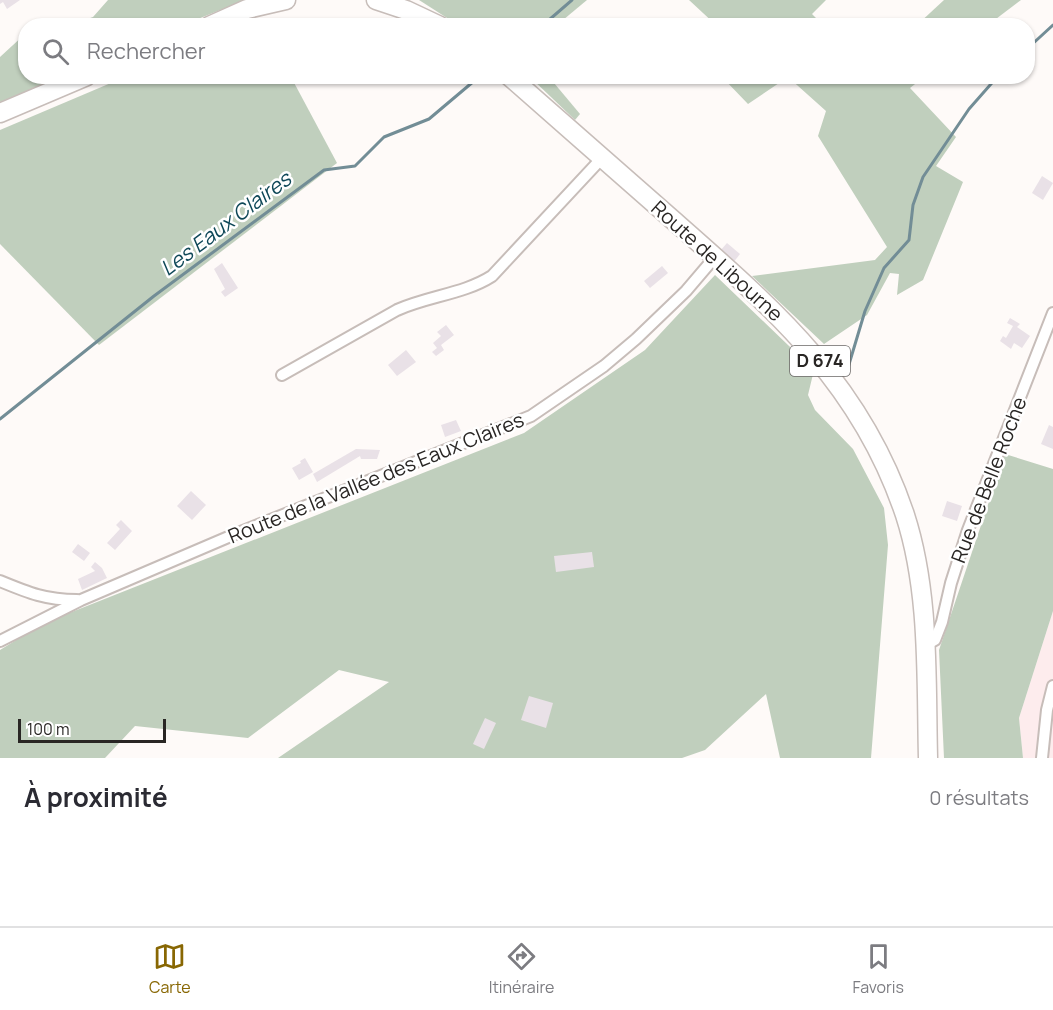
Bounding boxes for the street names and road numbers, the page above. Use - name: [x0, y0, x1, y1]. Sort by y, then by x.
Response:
- street label: Route de Libourne: [646, 194, 789, 327]
- road number: D 674: [790, 346, 850, 376]
- street label: Rue de Belle Roche: [944, 393, 1033, 567]
- street label: Route de la Vallée des Eaux Claires: [224, 406, 528, 549]

